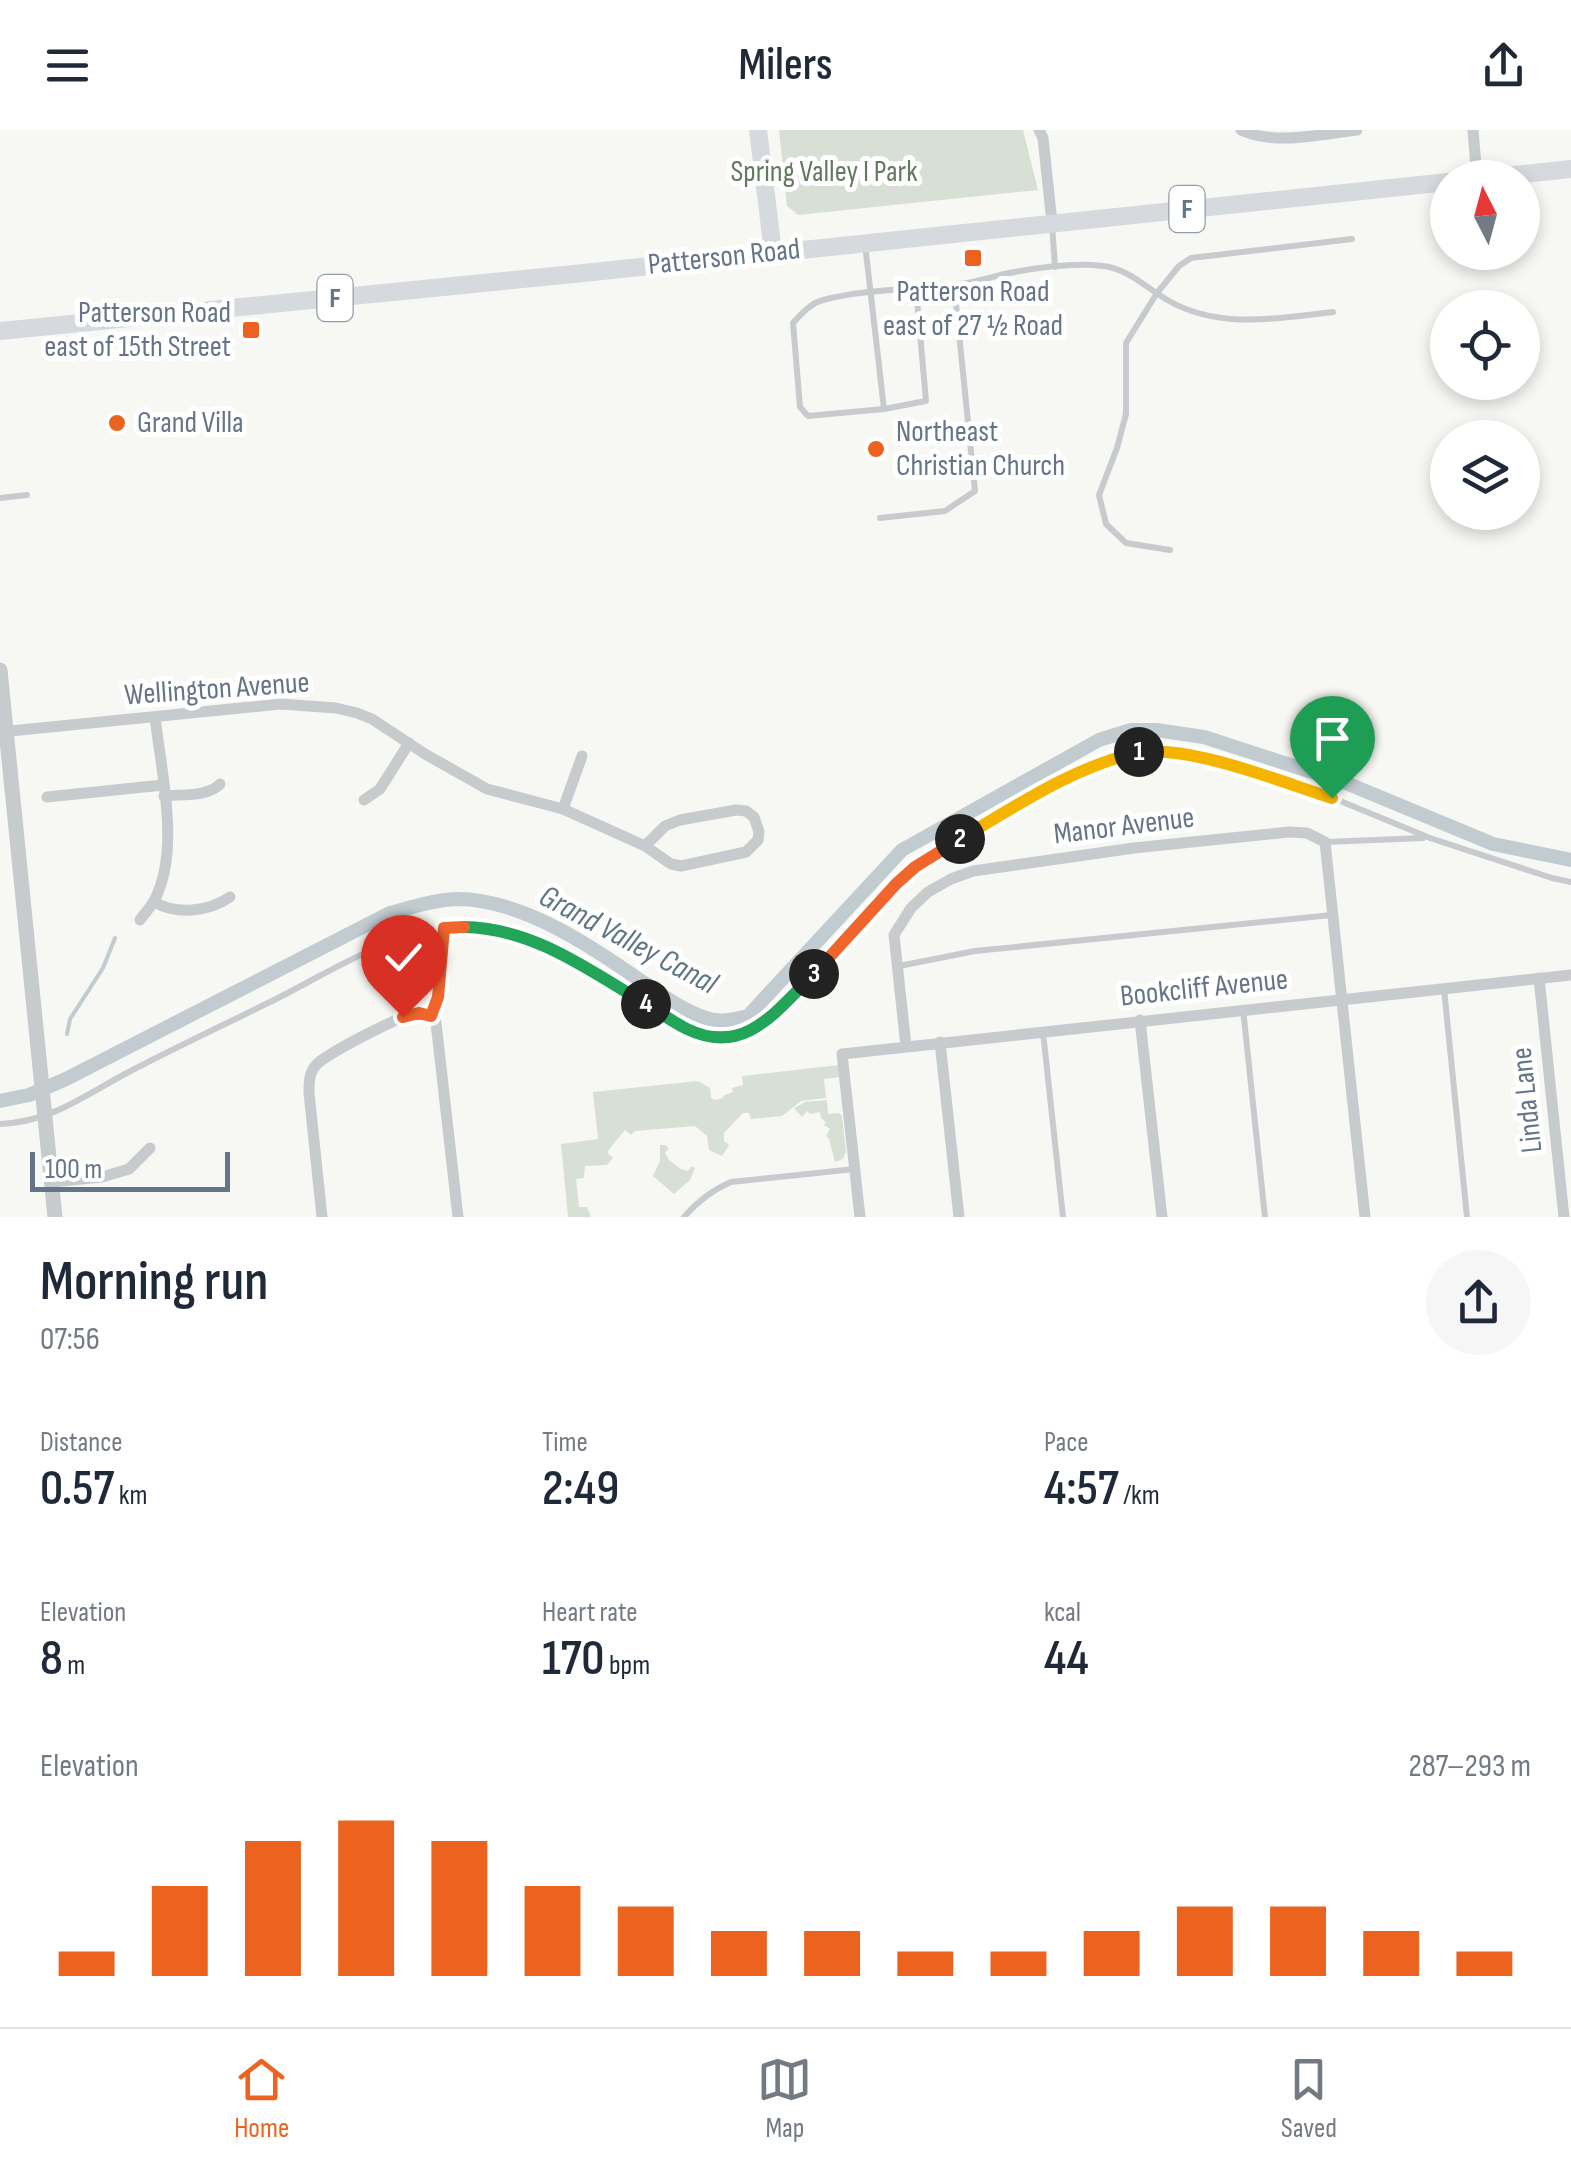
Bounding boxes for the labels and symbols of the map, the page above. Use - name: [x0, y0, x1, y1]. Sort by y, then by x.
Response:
- park label: Spring Valley I Park: [730, 154, 918, 190]
- north arrow: [1430, 160, 1540, 270]
- road number: F: [1170, 186, 1204, 232]
- street label: Patterson Road: [646, 231, 802, 283]
- marker: Patterson Road east of 27 ½ Road: [962, 247, 984, 269]
- place label: Patterson Road east of 27 ½ Road: [883, 274, 1063, 344]
- road number: F: [318, 275, 352, 321]
- place label: Patterson Road east of 15th Street: [44, 295, 231, 365]
- marker: Patterson Road east of 15th Street: [240, 319, 262, 341]
- place label: Grand Villa: [137, 405, 244, 441]
- marker: Grand Villa: [106, 412, 128, 434]
- place label: Northeast Christian Church: [896, 414, 1065, 484]
- marker: Northeast Christian Church: [865, 438, 887, 460]
- street label: Wellington Avenue: [123, 665, 311, 713]
- pin: [1290, 696, 1375, 799]
- pin: 1: [1114, 727, 1164, 777]
- street label: Manor Avenue: [1052, 800, 1196, 852]
- pin: 2: [935, 814, 985, 864]
- water label: Grand Valley Canal: [532, 877, 725, 1004]
- pin: [361, 915, 446, 1018]
- pin: 3: [789, 949, 839, 999]
- street label: Bookcliff Avenue: [1118, 961, 1290, 1015]
- pin: 4: [621, 979, 671, 1029]
- street label: Linda Lane: [1504, 1045, 1550, 1155]
- scale bar: [30, 1147, 230, 1192]

